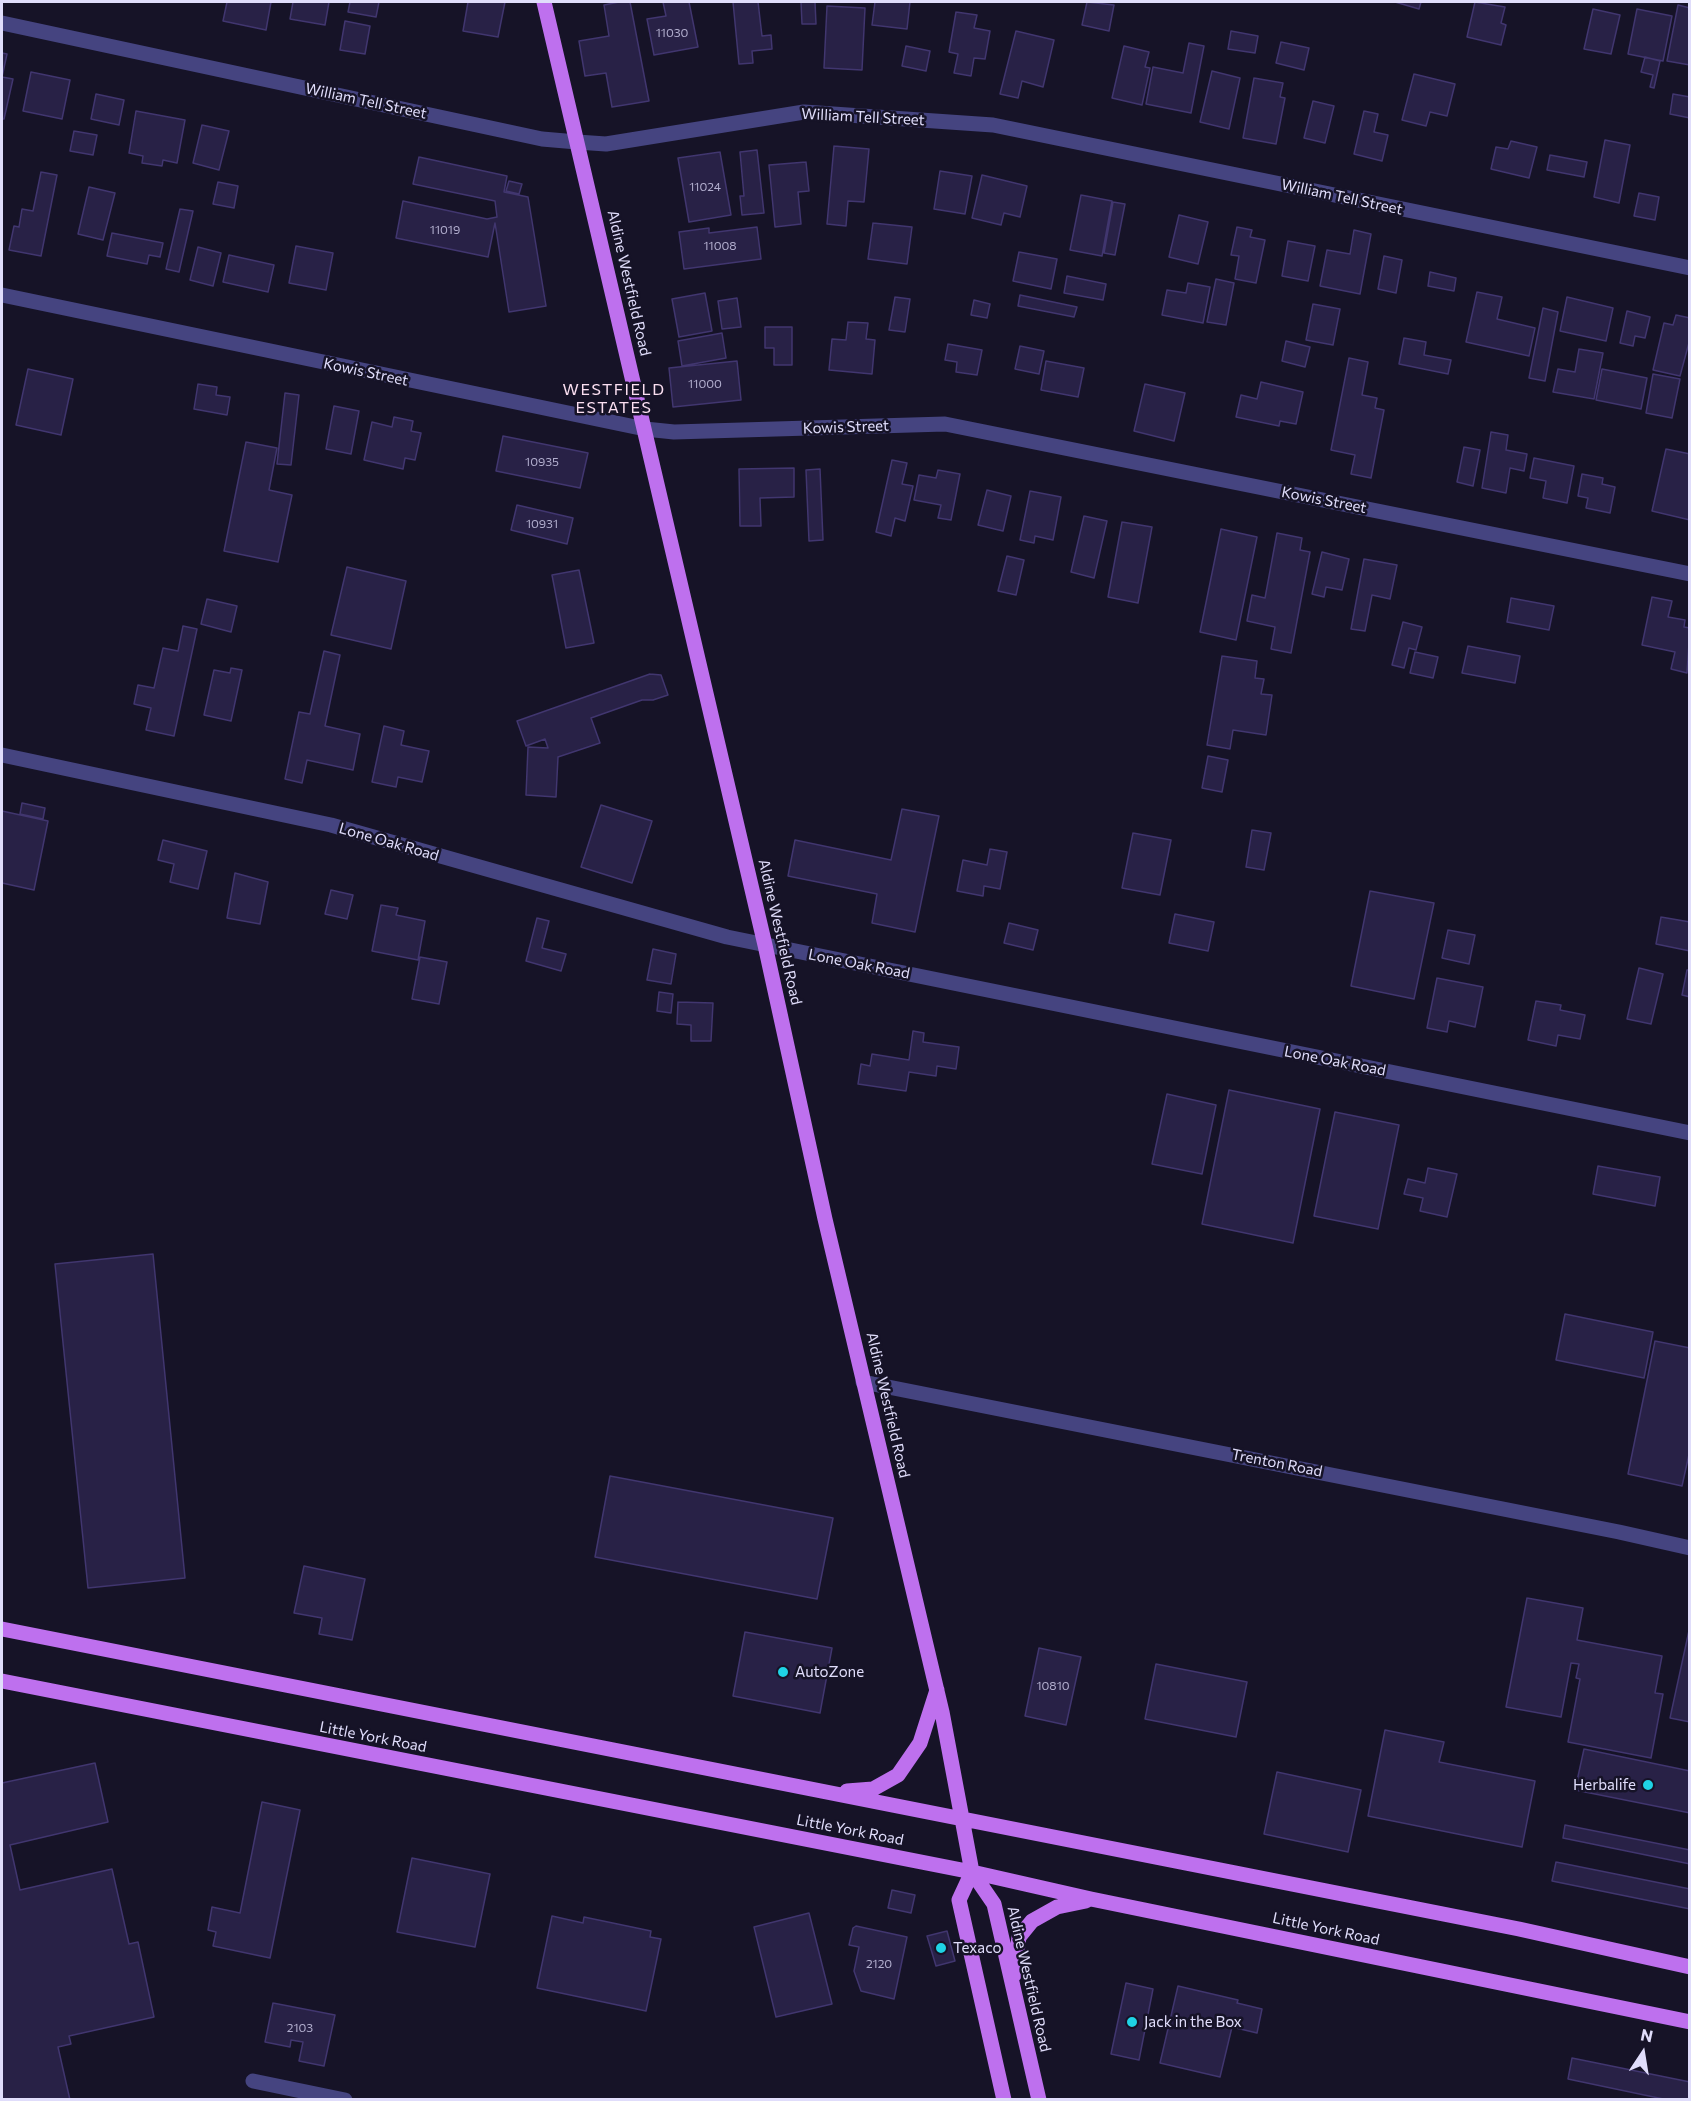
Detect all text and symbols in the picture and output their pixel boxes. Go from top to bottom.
house number: 11030 [656,26,688,40]
street label: William Tell Street [304,79,428,123]
street label: William Tell Street [801,105,925,129]
street label: William Tell Street [1280,175,1404,219]
house number: 11024 [689,180,721,194]
street label: Aldine Westfield Road [603,208,655,358]
house number: 11019 [430,223,460,237]
house number: 11008 [703,239,737,253]
street label: Kowis Street [322,354,410,390]
house number: 11000 [688,377,722,391]
district label: WESTFIELD ESTATES [563,380,665,418]
street label: Kowis Street [803,417,889,437]
house number: 10935 [525,455,559,469]
street label: Kowis Street [1280,483,1368,517]
house number: 10931 [526,517,558,531]
street label: Lone Oak Road [337,819,441,865]
street label: Aldine Westfield Road [754,857,806,1007]
street label: Lone Oak Road [807,945,911,983]
street label: Lone Oak Road [1283,1042,1387,1080]
street label: Aldine Westfield Road [862,1330,914,1480]
street label: Trenton Road [1230,1445,1324,1481]
place label: AutoZone [795,1663,864,1681]
marker: AutoZone [776,1665,790,1679]
house number: 10810 [1036,1679,1070,1693]
street label: Little York Road [318,1718,428,1756]
place label: Herbalife [1573,1776,1636,1794]
marker: Herbalife [1641,1778,1655,1792]
street label: Little York Road [795,1811,905,1849]
street label: Aldine Westfield Road [1003,1904,1055,2054]
street label: Little York Road [1271,1909,1381,1949]
place label: Texaco [953,1939,1002,1957]
marker: Texaco [934,1941,948,1955]
house number: 2120 [866,1957,892,1971]
place label: Jack in the Box [1144,2013,1242,2031]
marker: Jack in the Box [1125,2015,1139,2029]
house number: 2103 [287,2021,313,2035]
north arrow [1613,2023,1673,2083]
text: N [1639,2024,1655,2045]

